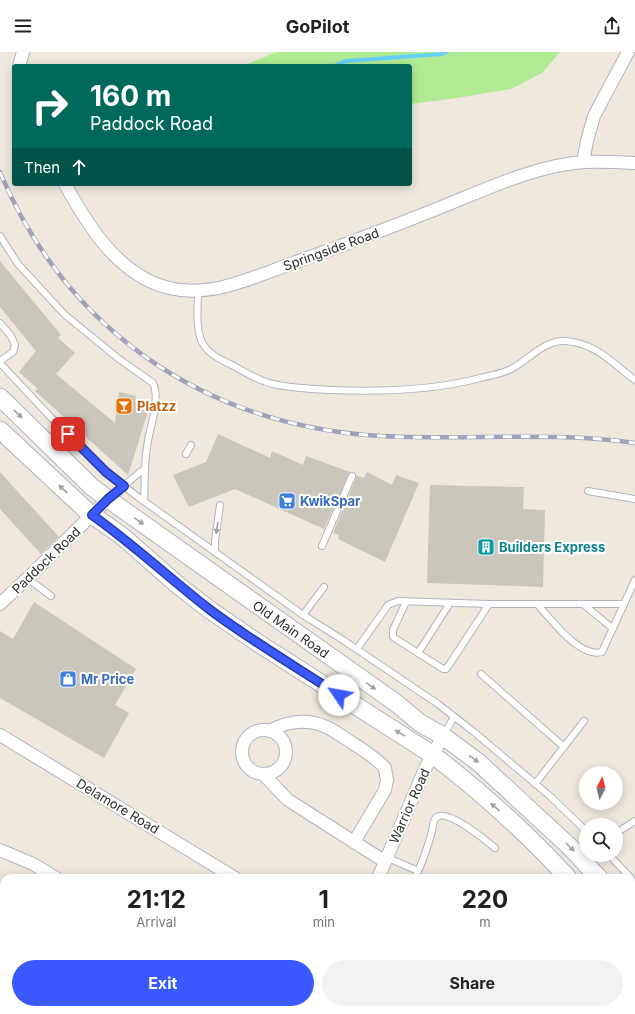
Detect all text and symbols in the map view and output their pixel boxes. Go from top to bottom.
icon: menu [12,15,34,37]
icon: share [601,15,623,37]
text: GoPilot [286,16,349,37]
text: 160 m [90,79,171,113]
icon: right [24,80,76,132]
text: Paddock Road [90,113,213,134]
icon: ahead [68,156,90,178]
text: Then [24,158,60,177]
street label: Springside Road [281,224,381,274]
bar icon: Platzz [114,396,134,416]
place label: Platzz [137,398,176,414]
one-way arrow [13,410,24,419]
pin [51,417,85,451]
icon: arrive [57,423,79,445]
one-way arrow [58,484,68,493]
supermarket icon: KwikSpar [277,491,297,511]
place label: KwikSpar [300,493,361,509]
one-way arrow [134,517,145,525]
one-way arrow [214,522,220,534]
street label: Paddock Road [8,523,84,597]
building icon: Builders Express [476,537,496,557]
place label: Builders Express [499,539,605,555]
street label: Old Main Road [250,597,332,661]
shop icon: Mr Price [58,669,78,689]
place label: Mr Price [81,671,134,687]
position arrow [318,674,360,716]
one-way arrow [366,682,376,690]
one-way arrow [394,730,406,737]
one-way arrow [469,755,480,763]
street label: Warrior Road [385,766,433,846]
north arrow [579,766,623,810]
map controls [579,766,623,862]
street label: Delamore Road [74,775,162,837]
one-way arrow [490,803,501,812]
button: search [579,818,623,862]
one-way arrow [565,842,575,852]
text: 21:12 [127,885,186,914]
text: 1 [319,885,329,914]
text: 220 [462,885,508,914]
text: Arrival [136,914,176,930]
text: min [313,914,335,930]
text: m [479,914,491,930]
button: Exit [12,960,314,1006]
button: Share [322,960,623,1006]

